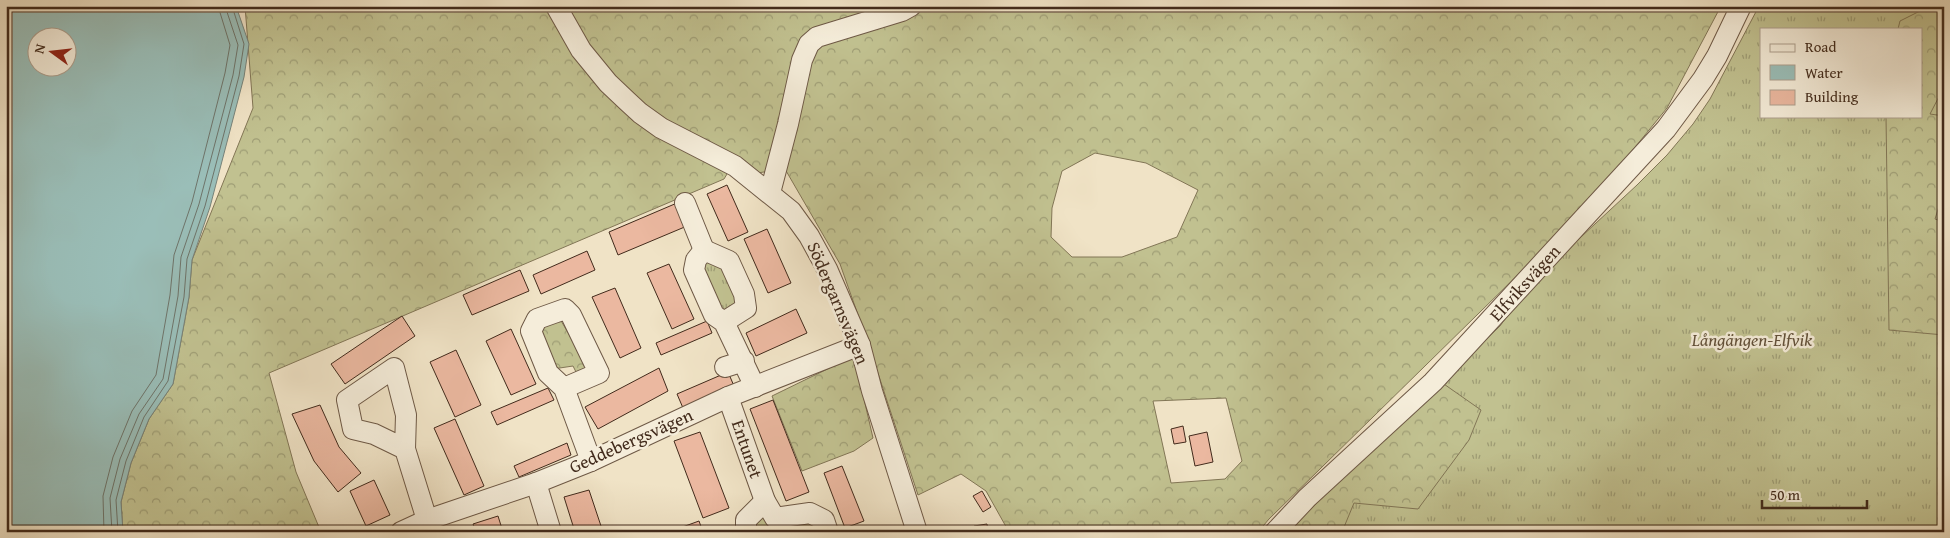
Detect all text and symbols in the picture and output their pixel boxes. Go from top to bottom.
north arrow [28,28,78,78]
legend [1760,28,1922,118]
text: Road [1805,36,1836,57]
text: N [29,41,50,56]
text: Water [1805,62,1843,83]
text: Building [1805,86,1859,107]
street label: Södergarnsvägen [801,237,876,368]
street label: Elfviksvägen [1483,238,1567,327]
park label: Långängen-Elfvik [1691,326,1813,353]
street label: Geddebergsvägen [565,401,697,480]
street label: Entunet [725,416,770,482]
scale bar [1762,478,1868,510]
text: 50 m [1770,484,1801,505]

